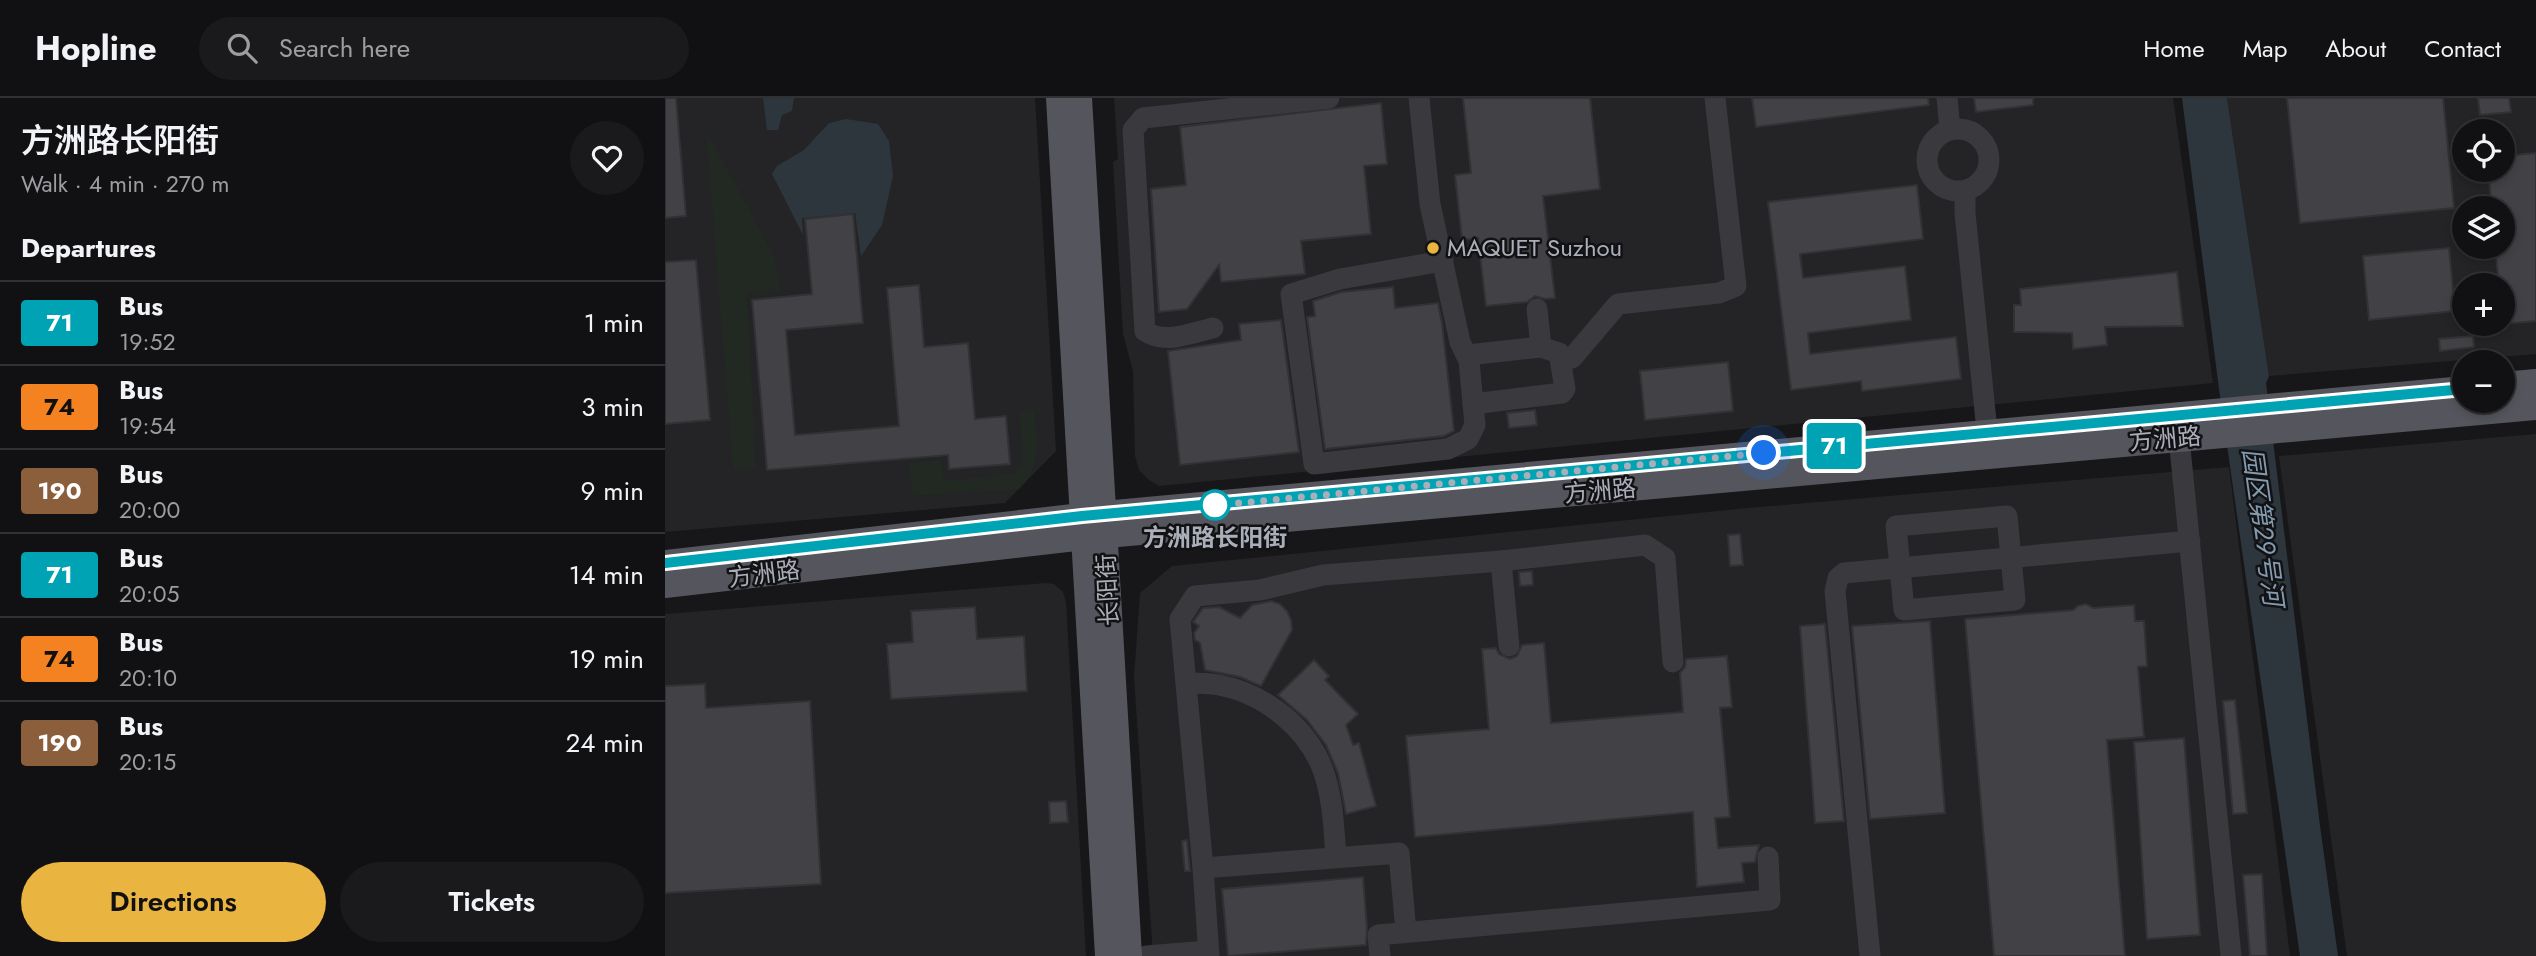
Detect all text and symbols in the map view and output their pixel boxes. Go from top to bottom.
search box [199,17,689,80]
text: Hopline [35,25,157,72]
icon: search [223,29,261,67]
text: Search here [279,29,410,67]
text: Home [2143,31,2205,66]
text: Map [2243,31,2287,66]
text: About [2325,31,2386,66]
text: Contact [2424,31,2501,66]
text: 方洲路长阳街 [21,117,219,164]
map controls [2452,119,2515,413]
button: locate [2452,119,2515,182]
button: heart [570,121,644,195]
text: Walk · 4 min · 270 m [21,167,229,201]
button: layers [2452,196,2515,259]
text: Departures [21,229,156,267]
place label: MAQUET Suzhou [1447,230,1622,265]
marker: MAQUET Suzhou [1425,240,1441,256]
button: + [2452,273,2515,336]
text: Bus [119,287,163,325]
text: 1 min [584,304,644,342]
text: 71 [46,305,73,340]
text: 19:52 [119,325,176,359]
button: − [2452,350,2515,413]
text: Bus [119,371,163,409]
text: 3 min [581,388,644,426]
text: 74 [44,389,75,424]
text: 19:54 [119,409,176,443]
street label: 方洲路 [2128,418,2202,459]
line badge: 71 [1803,423,1865,469]
text: 71 [1821,428,1847,463]
your location [1746,435,1781,470]
water label: 园区第29号河 [2233,446,2294,613]
text: Bus [119,455,163,493]
street label: 方洲路 [1563,470,1637,511]
text: 9 min [581,472,644,510]
text: 190 [37,473,82,508]
marker: 方洲路长阳街 [1200,490,1230,520]
text: 20:00 [119,493,180,527]
place label: 方洲路长阳街 [1143,520,1287,555]
text: Bus [119,539,163,577]
street label: 方洲路 [726,552,802,595]
street label: 长阳街 [1088,553,1127,627]
text: 14 min [569,556,644,594]
text: 71 [46,557,73,592]
text: 20:05 [119,577,180,611]
text: Bus [119,623,163,661]
text: 19 min [569,640,644,678]
text: 74 [44,641,75,676]
text: 20:10 [119,661,177,695]
text: Bus [119,707,163,745]
text: 24 min [566,724,644,762]
text: 190 [37,725,82,760]
text: 20:15 [119,745,176,779]
button: Directions [21,862,326,942]
button: Tickets [340,862,644,942]

